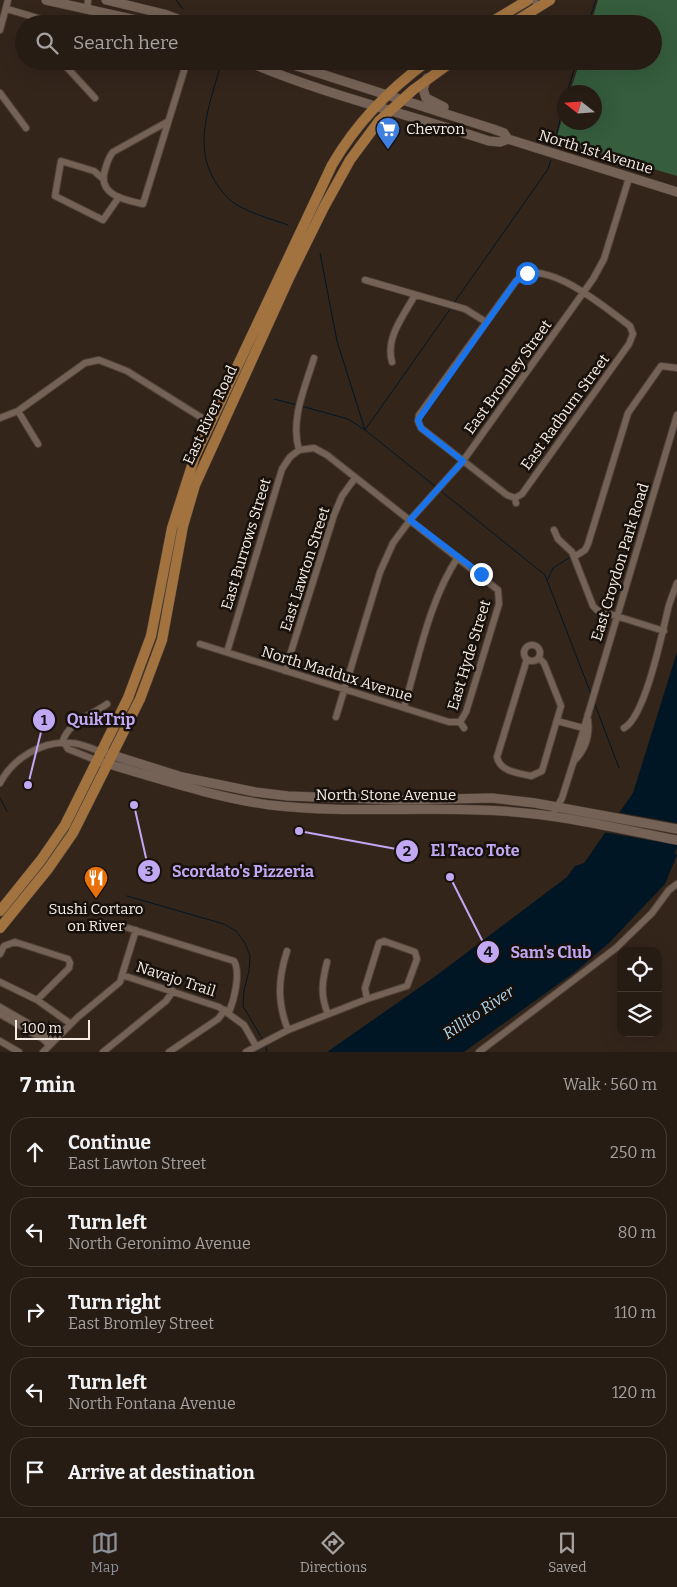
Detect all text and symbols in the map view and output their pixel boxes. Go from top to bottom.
search box [15,15,662,70]
icon: search [33,29,61,57]
text: Search here [73,31,178,54]
north arrow [557,85,602,130]
supermarket icon: Chevron [375,116,401,150]
place label: Chevron [406,120,465,138]
street label: North 1st Avenue [537,126,655,178]
route start [516,262,539,285]
street label: East Bromley Street [460,316,556,438]
street label: East Radburn Street [517,350,613,473]
street label: East River Road [179,362,241,467]
street label: East Burrows Street [217,475,275,612]
street label: East Croydon Park Road [587,481,653,643]
street label: East Lawton Street [276,504,334,633]
route end [470,563,493,586]
street label: East Hyde Street [444,597,494,712]
street label: North Maddux Avenue [259,642,415,706]
callout: QuikTrip [32,704,145,735]
text: QuikTrip [67,710,135,729]
text: 1 [41,711,48,729]
street label: North Stone Avenue [316,786,456,804]
callout: El Taco Tote [395,835,529,866]
text: El Taco Tote [430,841,520,860]
text: 2 [403,842,411,860]
callout: Scordato's Pizzeria [137,855,324,886]
text: 3 [145,862,153,880]
text: Scordato's Pizzeria [172,862,314,881]
restaurant icon: Sushi Cortaro on River [83,865,109,899]
place label: Sushi Cortaro on River [49,900,143,935]
callout: Sam's Club [475,937,601,968]
text: 4 [483,943,493,961]
text: Sam's Club [511,943,591,962]
map controls [617,947,662,1037]
button: locate [617,947,662,992]
street label: Navajo Trail [134,958,218,1000]
water label: Rillito River [439,981,519,1043]
button: layers [617,992,662,1037]
scale bar [15,1017,90,1040]
text: 100 m [22,1020,62,1037]
text: 7 min [20,1072,75,1098]
text: Walk · 560 m [563,1075,657,1094]
text: Continue [68,1131,151,1154]
icon: ahead [21,1138,49,1166]
text: 250 m [610,1143,656,1162]
text: East Lawton Street [68,1154,206,1173]
text: Turn left [68,1211,147,1234]
icon: left [21,1218,49,1246]
text: 80 m [618,1223,656,1242]
text: North Geronimo Avenue [68,1234,251,1253]
text: Turn right [68,1291,161,1314]
icon: right [21,1298,49,1326]
text: 110 m [614,1303,656,1322]
text: East Bromley Street [68,1314,214,1333]
text: Turn left [68,1371,147,1394]
icon: left [21,1378,49,1406]
text: 120 m [612,1383,656,1402]
text: North Fontana Avenue [68,1394,236,1413]
icon: arrive [21,1458,49,1486]
text: Arrive at destination [68,1461,255,1484]
tab: Map [90,1529,119,1576]
tab: Directions [300,1529,367,1576]
tab: Saved [548,1529,587,1576]

